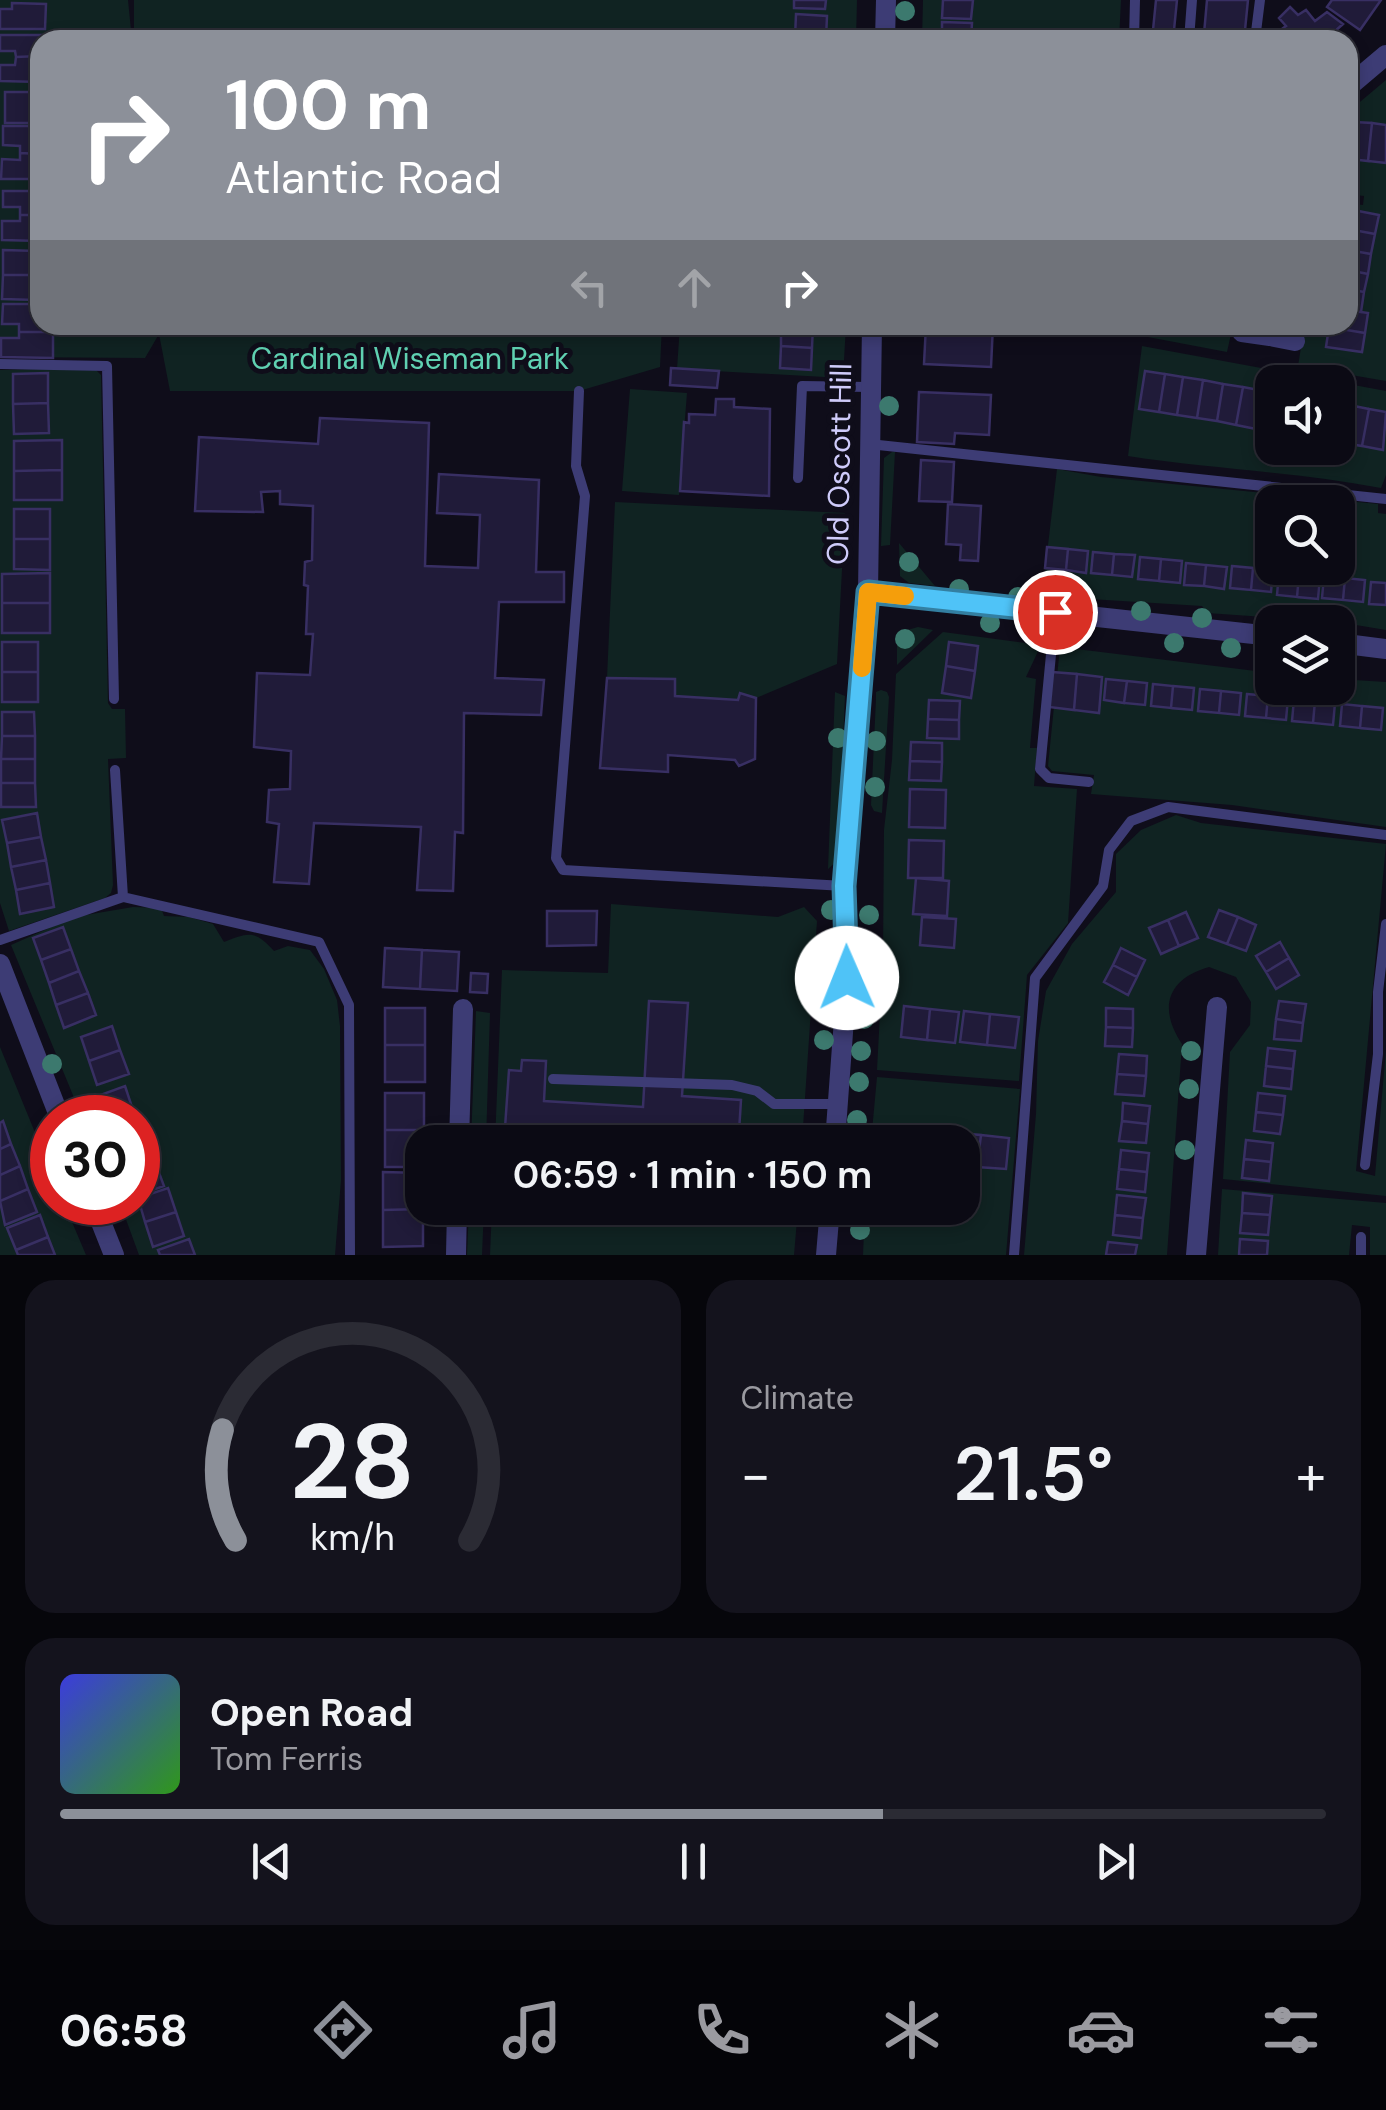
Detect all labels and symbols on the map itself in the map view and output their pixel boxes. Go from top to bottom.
park label: Cardinal Wiseman Park [251,339,569,378]
street label: Old Oscott Hill [818,363,860,565]
pin [1013,570,1098,655]
position arrow [795,926,899,1030]
speed limit sign: 30 [30,1095,160,1225]

